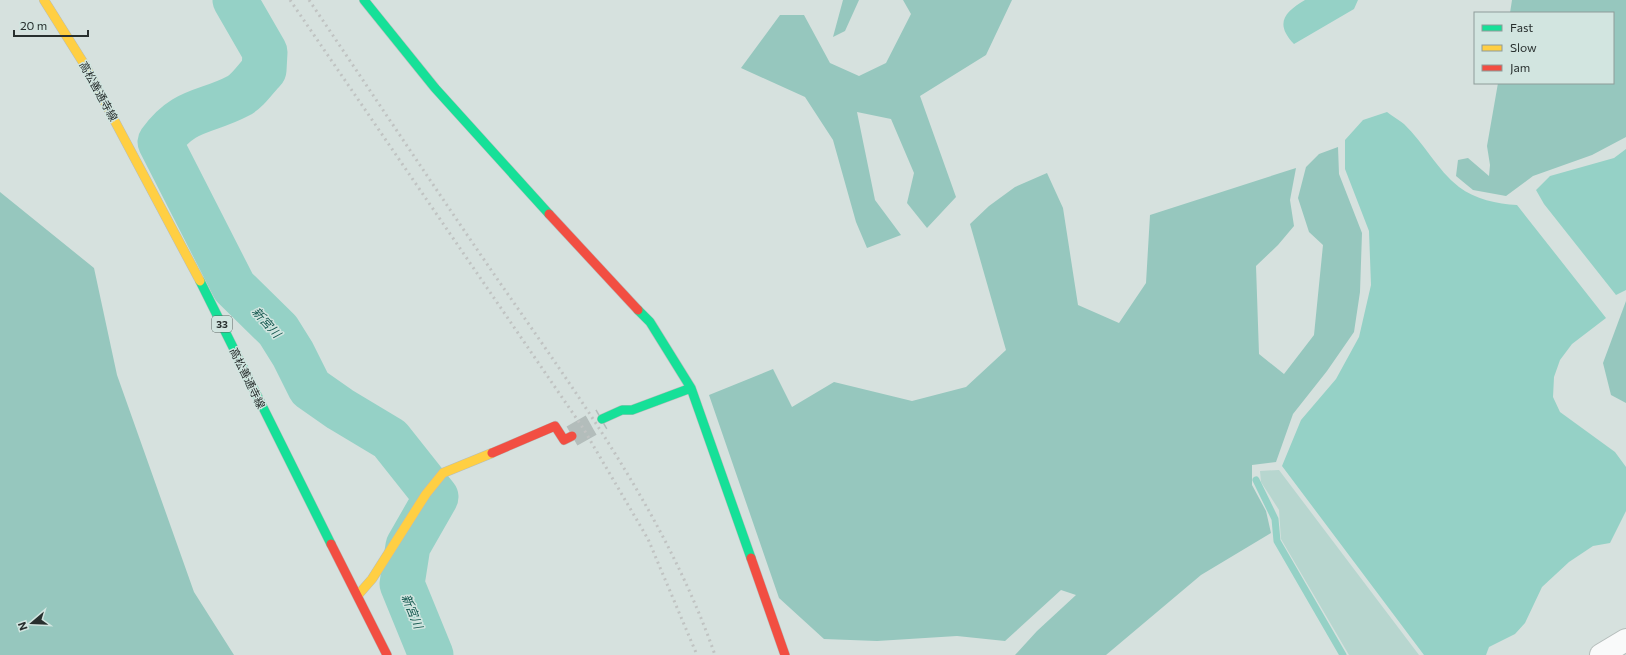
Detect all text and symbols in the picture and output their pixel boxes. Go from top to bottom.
scale bar [14,12,88,38]
legend [1474,12,1614,84]
text: 20 m [20,18,47,32]
text: Fast [1510,20,1533,34]
text: Slow [1510,40,1537,54]
street label: 高松善通寺線 [77,59,121,123]
text: Jam [1510,60,1530,75]
water label: 新宮川 [250,304,286,342]
road number: 33 [212,316,232,332]
street label: 高松善通寺線 [228,345,268,411]
water label: 新宮川 [400,592,427,632]
north arrow [12,603,52,643]
text: N [15,620,30,632]

